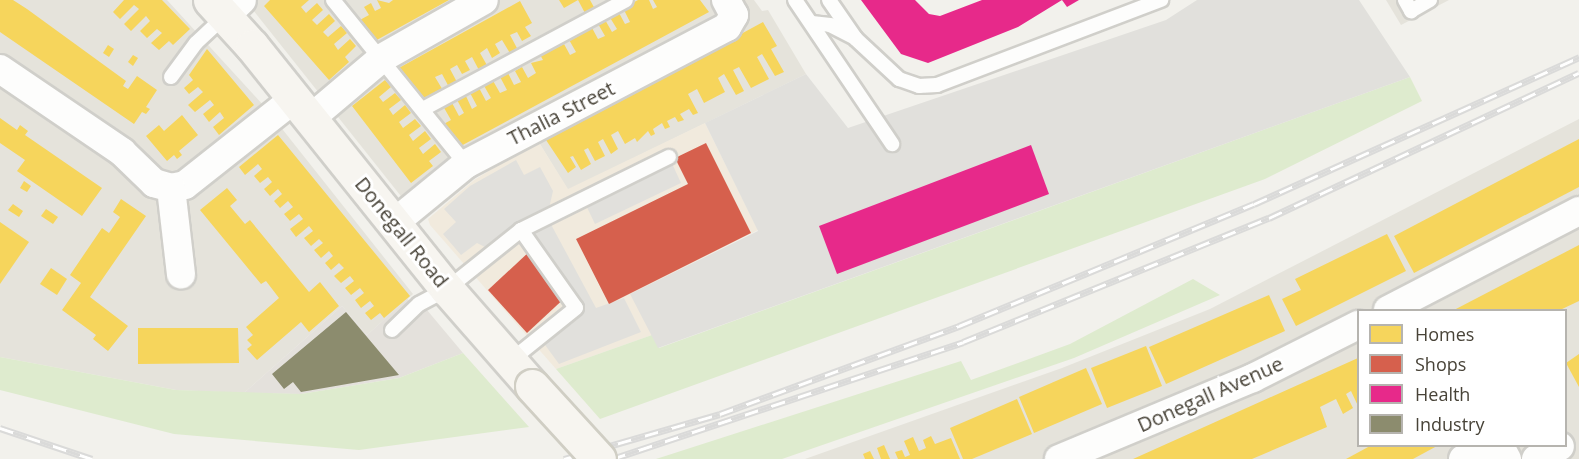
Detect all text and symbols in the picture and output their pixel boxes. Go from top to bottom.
street label: Thalia Street [504,76,618,150]
street label: Donegall Road [350,172,454,292]
legend [1357,309,1567,447]
text: Homes [1415,322,1474,346]
street label: Donegall Avenue [1133,351,1287,437]
text: Shops [1415,352,1466,376]
text: Health [1415,382,1470,406]
text: Industry [1415,412,1485,436]

